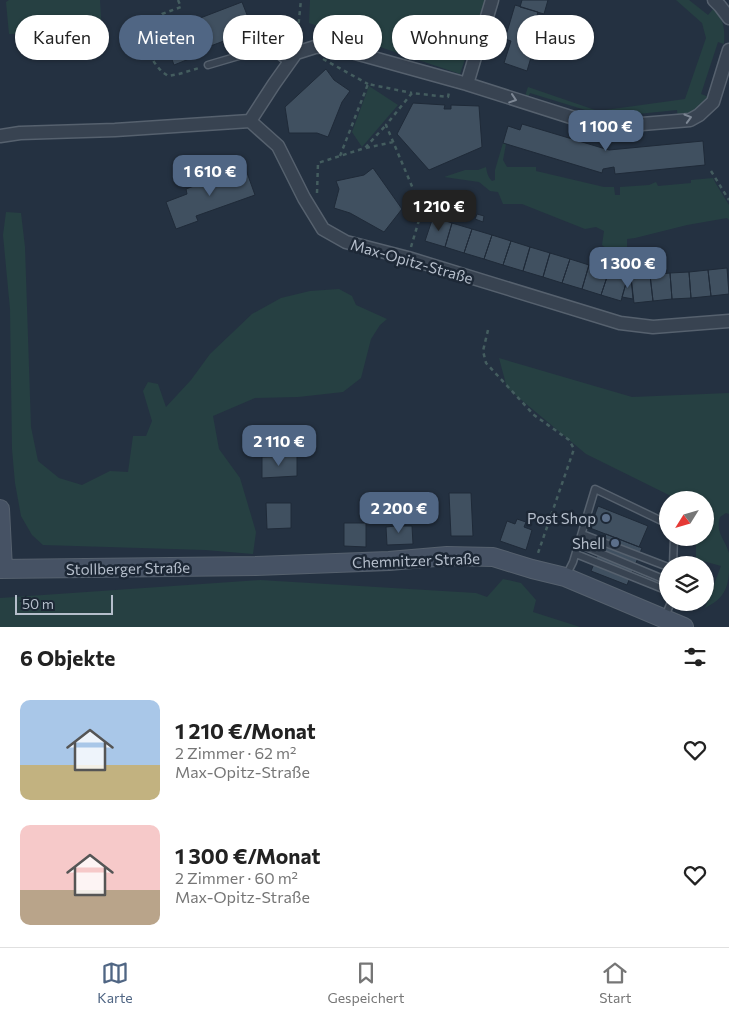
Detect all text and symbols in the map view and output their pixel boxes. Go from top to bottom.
chip: Kaufen [15,15,109,60]
chip: Mieten [119,15,213,60]
chip: Filter [223,15,303,60]
chip: Neu [313,15,382,60]
chip: Wohnung [392,15,507,60]
chip: Haus [517,15,594,60]
one-way arrow [509,93,517,103]
pin: 1 100 € [560,110,652,152]
one-way arrow [683,114,692,124]
text: 1 100 € [579,116,633,135]
pin: 1 610 € [164,154,256,197]
text: 1 610 € [184,161,236,180]
pin: 1 210 € [393,190,485,232]
text: 1 210 € [413,196,465,215]
street label: Max-Opitz-Straße [349,235,475,287]
pin: 1 300 € [582,246,674,289]
text: 1 300 € [600,253,656,272]
pin: 2 110 € [233,424,325,467]
text: 2 110 € [253,431,305,450]
north arrow [659,491,714,546]
map controls [659,491,714,611]
pin: 2 200 € [353,492,445,534]
text: 2 200 € [371,498,427,517]
place label: Post Shop [527,509,596,527]
marker: Post Shop [600,512,612,524]
place label: Shell [572,534,605,552]
marker: Shell [609,537,621,549]
street label: Chemnitzer Straße [352,549,480,571]
button: layers [659,556,714,611]
street label: Stollberger Straße [66,558,190,578]
scale bar [15,592,112,615]
text: 50 m [22,595,54,612]
icon: filters [681,643,709,671]
text: 6 Objekte [20,645,115,670]
text: 1 210 €/Monat [175,718,316,743]
icon: home [60,720,120,780]
icon: heart [681,736,709,764]
text: 2 Zimmer · 62 m² [175,743,296,762]
text: Max-Opitz-Straße [175,762,310,781]
text: 1 300 €/Monat [175,843,320,868]
icon: home [60,845,120,905]
icon: heart [681,861,709,889]
text: 2 Zimmer · 60 m² [175,868,298,887]
text: Max-Opitz-Straße [175,887,310,906]
tab: Karte [97,959,133,1006]
tab: Gespeichert [327,959,404,1006]
tab: Start [599,959,632,1006]

